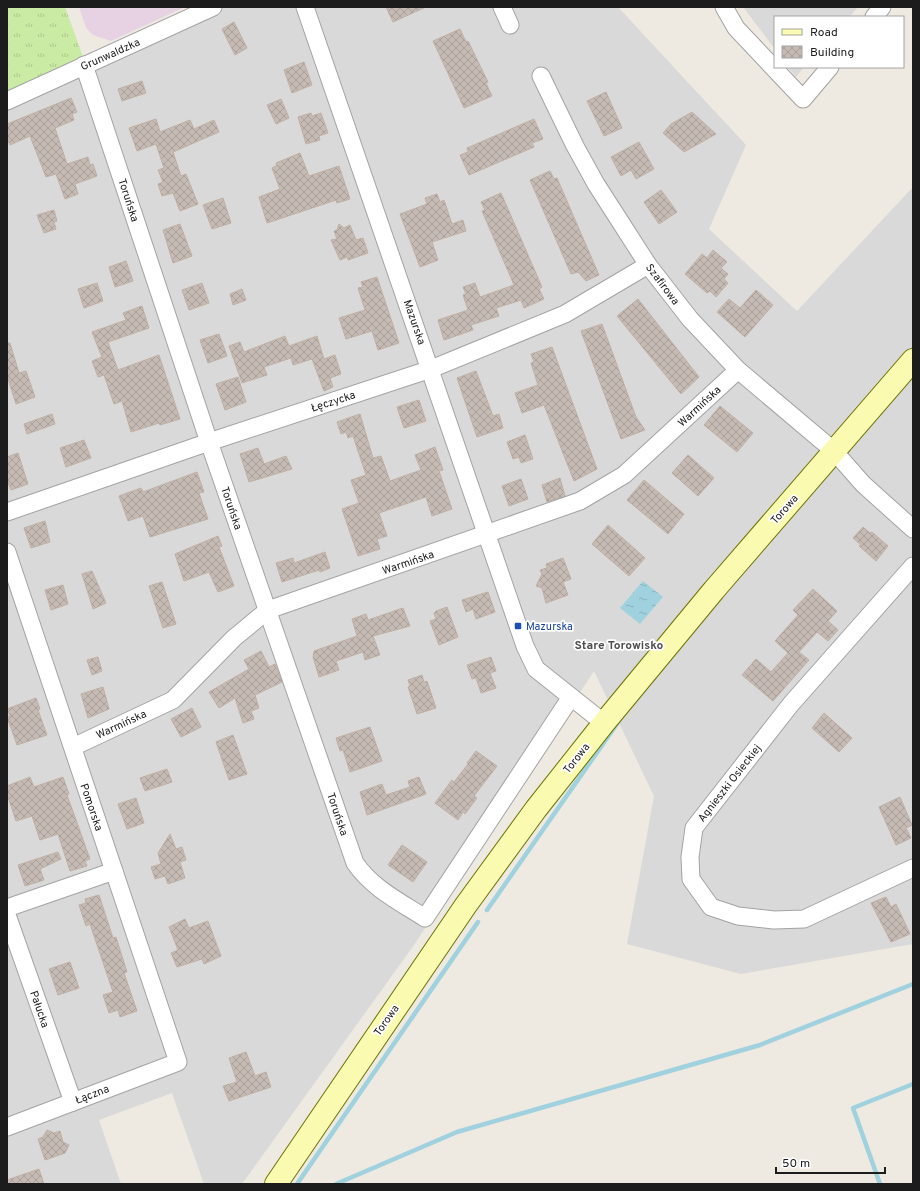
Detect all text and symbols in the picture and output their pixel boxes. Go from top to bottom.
legend [774,16,904,68]
text: Road [810,25,838,41]
street label: Grunwaldzka [79,35,142,74]
text: Building [810,45,854,61]
street label: Toruńska [114,177,142,224]
street label: Szafirowa [642,261,682,308]
street label: Mazurska [400,298,428,347]
street label: Warmińska [675,383,724,430]
street label: Łęczycka [309,388,357,416]
street label: Toruńska [217,485,245,532]
street label: Torowa [768,492,802,527]
street label: Warmińska [381,547,436,578]
place label: Mazurska [526,620,573,634]
marker: Mazurska [513,621,523,631]
district label: Stare Torowisko [575,638,664,654]
street label: Warmińska [94,707,149,743]
street label: Torowa [560,740,593,777]
street label: Agnieszki Osieckiej [695,742,765,825]
street label: Pomorska [76,782,106,833]
street label: Toruńska [323,791,351,838]
street label: Pałucka [26,989,52,1030]
street label: Torowa [371,1002,403,1039]
street label: Łączna [73,1082,111,1108]
scale bar [776,1149,885,1175]
text: 50 m [782,1156,810,1172]

